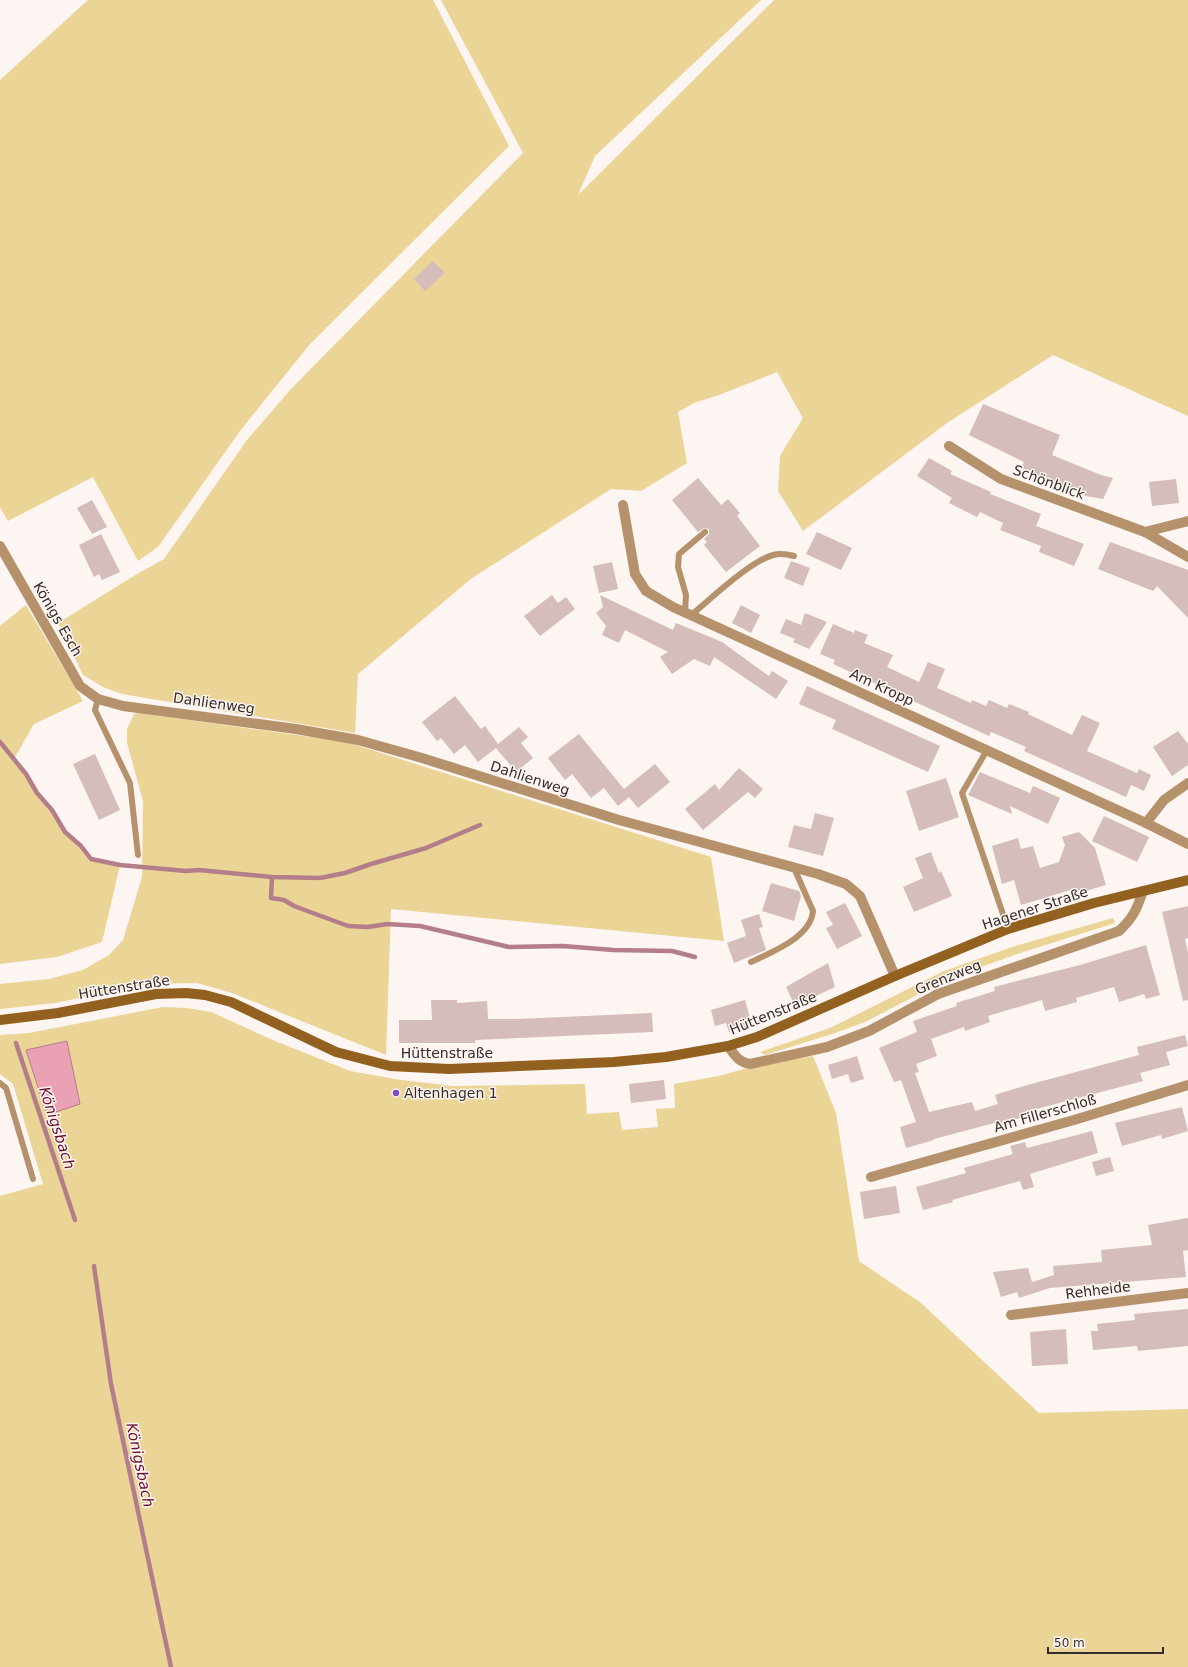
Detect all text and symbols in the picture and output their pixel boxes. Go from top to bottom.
street label: Schönblick [1011,462,1088,503]
street label: Königs Esch [30,579,86,659]
street label: Am Kropp [848,665,917,709]
street label: Dahlienweg [172,689,256,717]
street label: Dahlienweg [488,758,572,798]
street label: Hagener Straße [980,883,1090,933]
street label: Grenzweg [913,956,983,998]
street label: Hüttenstraße [77,972,171,1002]
street label: Hüttenstraße [727,988,819,1038]
street label: Hüttenstraße [401,1045,493,1061]
water label: Königsbach [35,1084,79,1172]
place label: Altenhagen 1 [404,1085,498,1101]
marker: Altenhagen 1 [391,1088,401,1098]
street label: Am Fillerschloß [992,1091,1098,1135]
street label: Rehheide [1065,1278,1131,1302]
water label: Königsbach [122,1421,158,1509]
scale bar [1048,1629,1163,1655]
text: 50 m [1054,1636,1085,1650]

